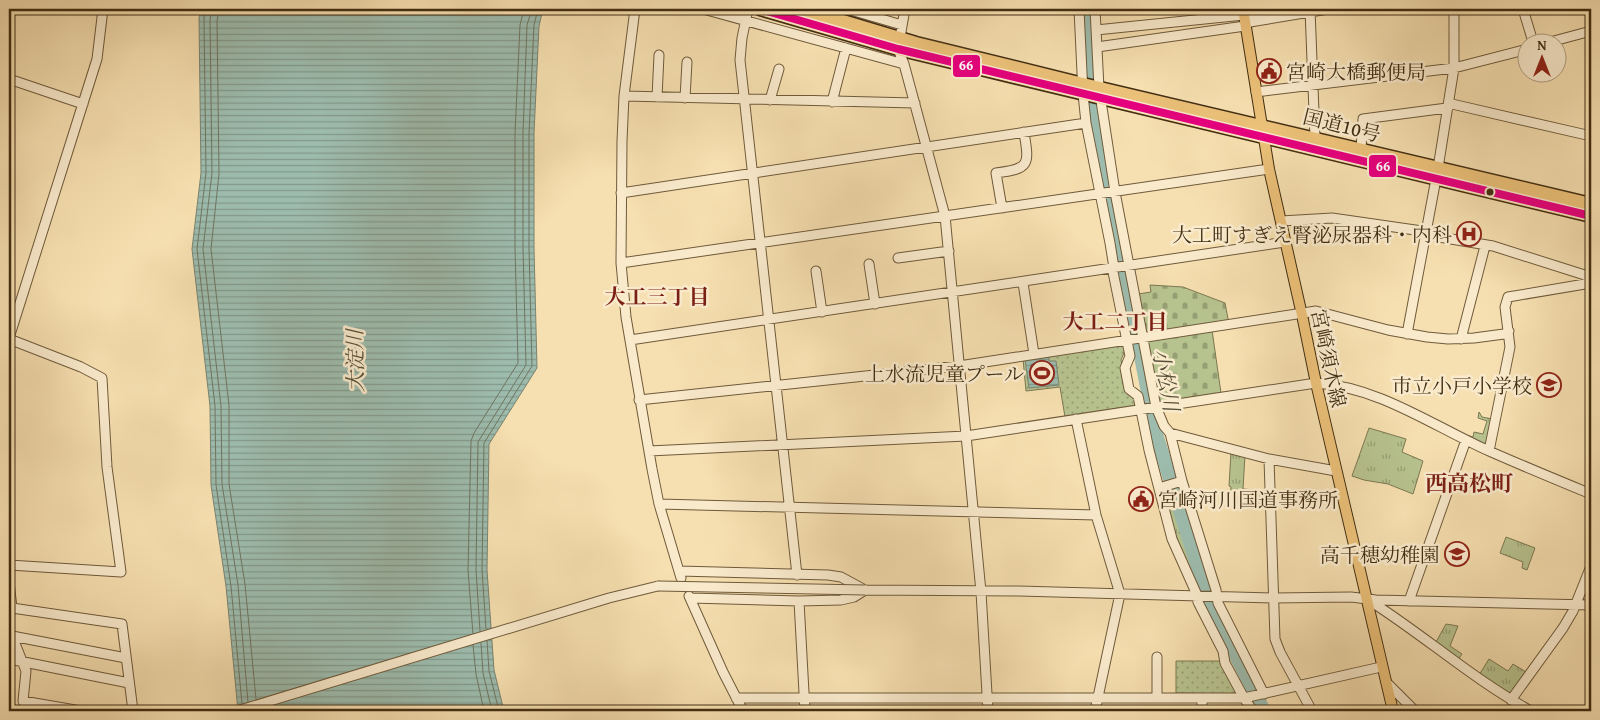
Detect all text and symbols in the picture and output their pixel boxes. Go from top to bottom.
north arrow [1518,32,1568,82]
text: N [1537,35,1547,55]
line badge: 66 [952,54,981,78]
text: 66 [959,55,973,75]
place label: 宮崎大橋郵便局 [1286,57,1426,86]
public building icon: 宮崎大橋郵便局 [1256,58,1282,84]
street label: 国道10号 [1300,101,1384,149]
line badge: 66 [1368,154,1397,178]
text: 66 [1376,156,1390,176]
unlabelled marker [1485,187,1495,197]
place label: 大工町すぎえ腎泌尿器科・内科 [1172,220,1452,249]
hospital icon: 大工町すぎえ腎泌尿器科・内科 [1456,221,1482,247]
district label: 大工三丁目 [605,281,710,312]
district label: 大工二丁目 [1063,306,1168,337]
street label: 宮崎須木線 [1304,306,1354,410]
water label: 大淀川 [339,327,371,393]
water label: 小松川 [1145,346,1188,416]
place label: 上水流児童プール [865,359,1024,388]
sports icon: 上水流児童プール [1029,360,1055,386]
place label: 市立小戸小学校 [1392,371,1532,400]
school or university icon: 市立小戸小学校 [1536,372,1562,398]
district label: 西高松町 [1425,467,1513,499]
place label: 宮崎河川国道事務所 [1158,485,1338,514]
public building icon: 宮崎河川国道事務所 [1128,486,1154,512]
place label: 高千穂幼稚園 [1320,540,1440,569]
school or university icon: 高千穂幼稚園 [1444,541,1470,567]

